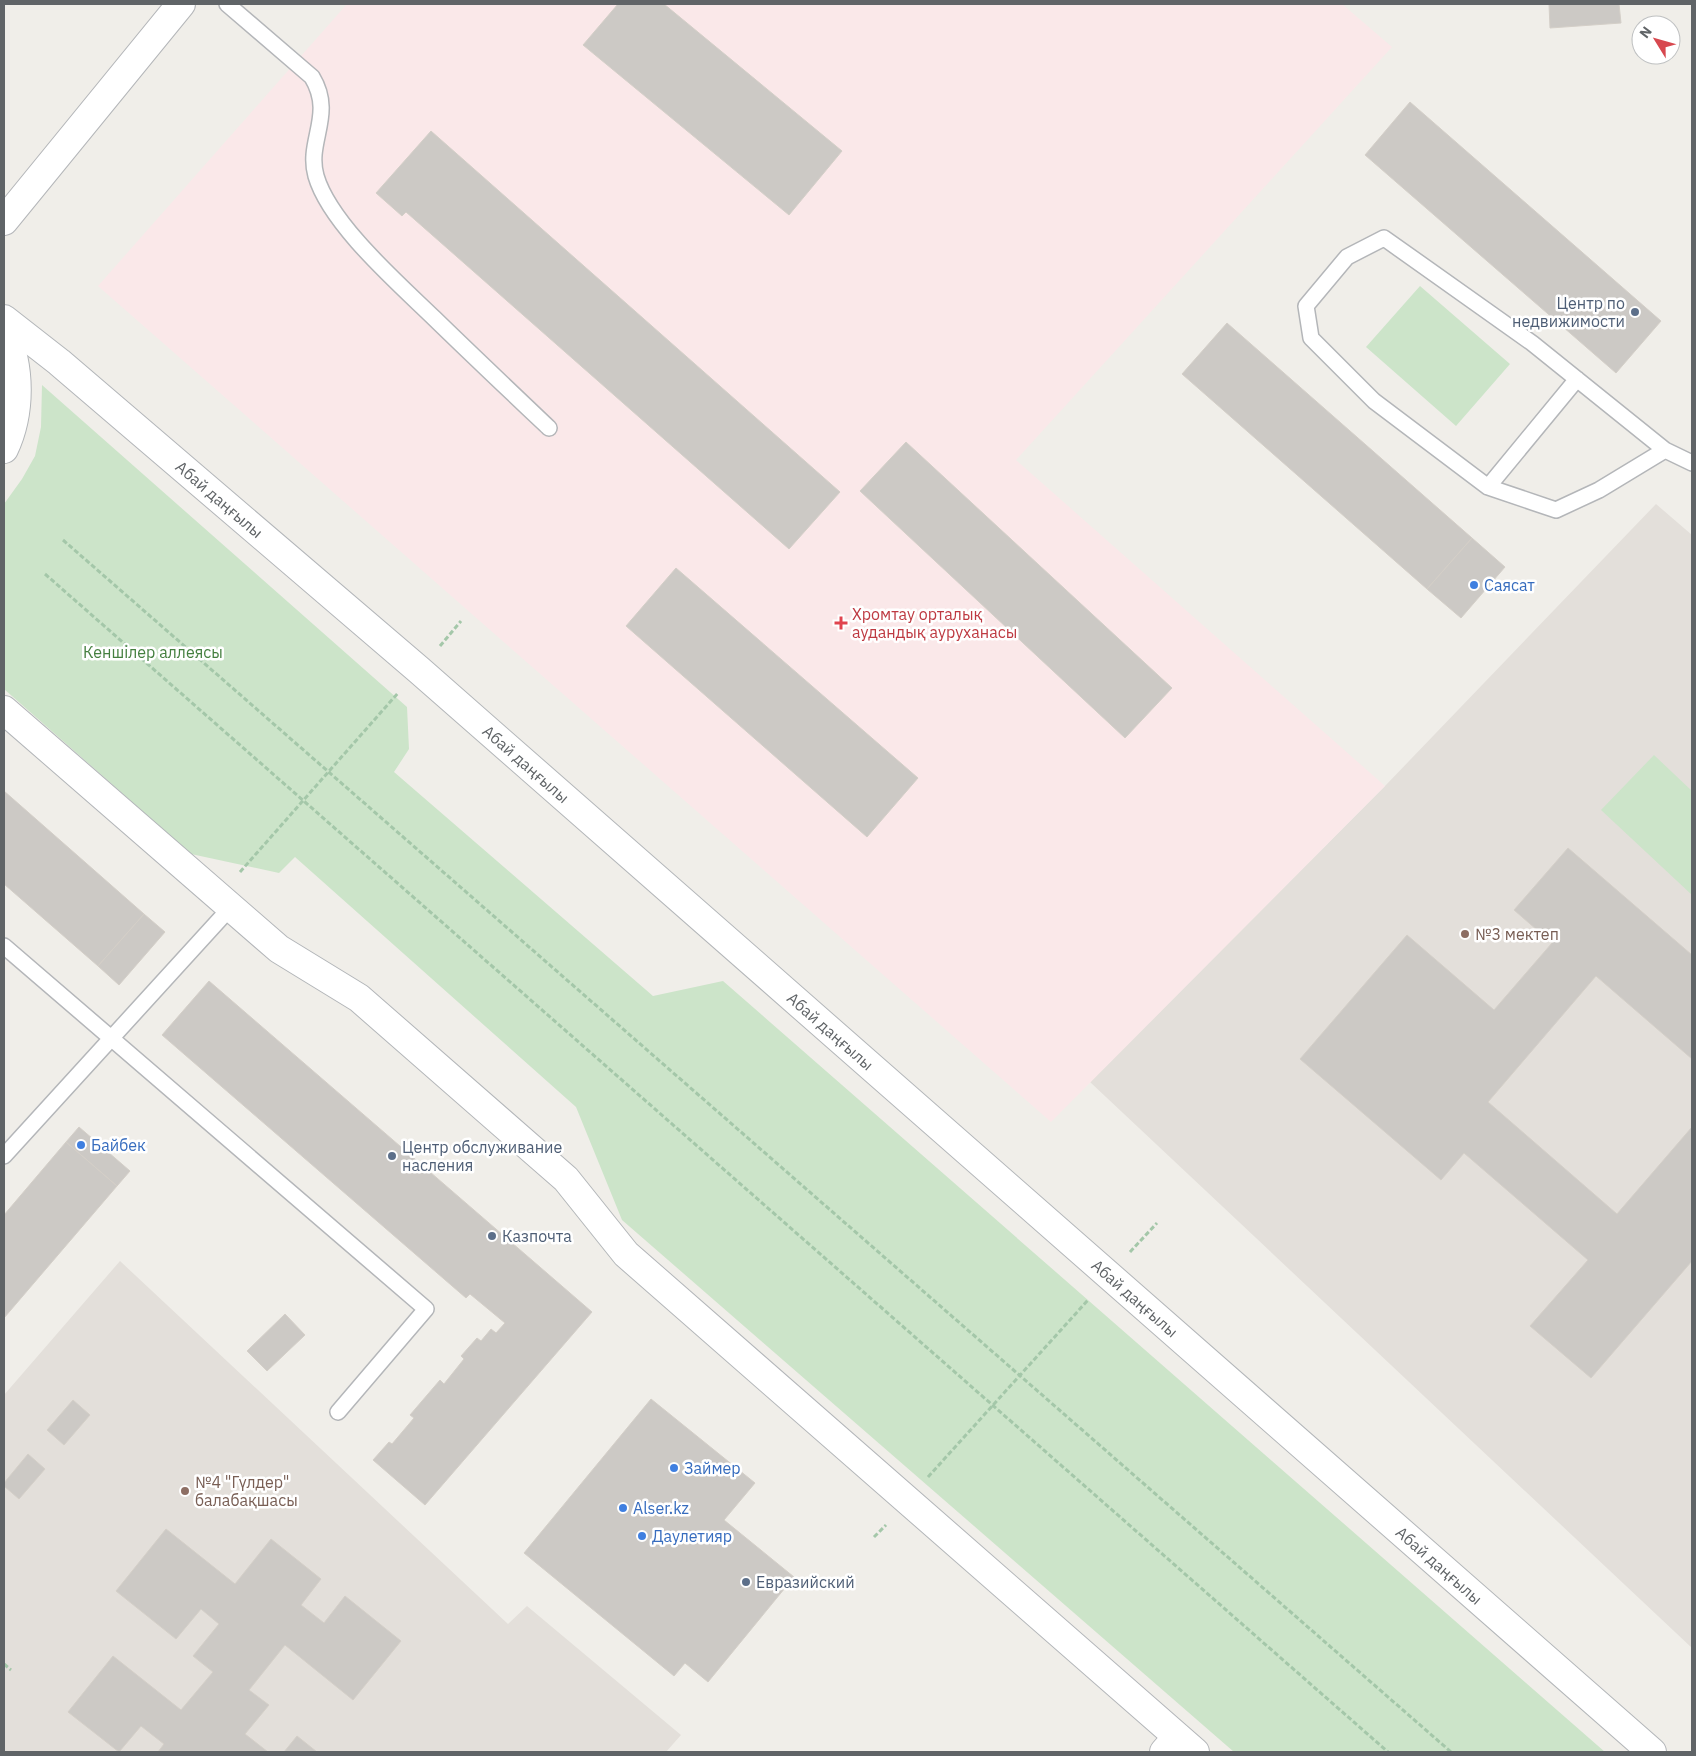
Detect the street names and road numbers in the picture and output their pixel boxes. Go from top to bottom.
street label: Абай даңғылы [172,456,267,542]
street label: Абай даңғылы [479,721,573,807]
street label: Абай даңғылы [783,988,878,1074]
street label: Абай даңғылы [1088,1255,1182,1341]
street label: Абай даңғылы [1392,1522,1487,1609]

